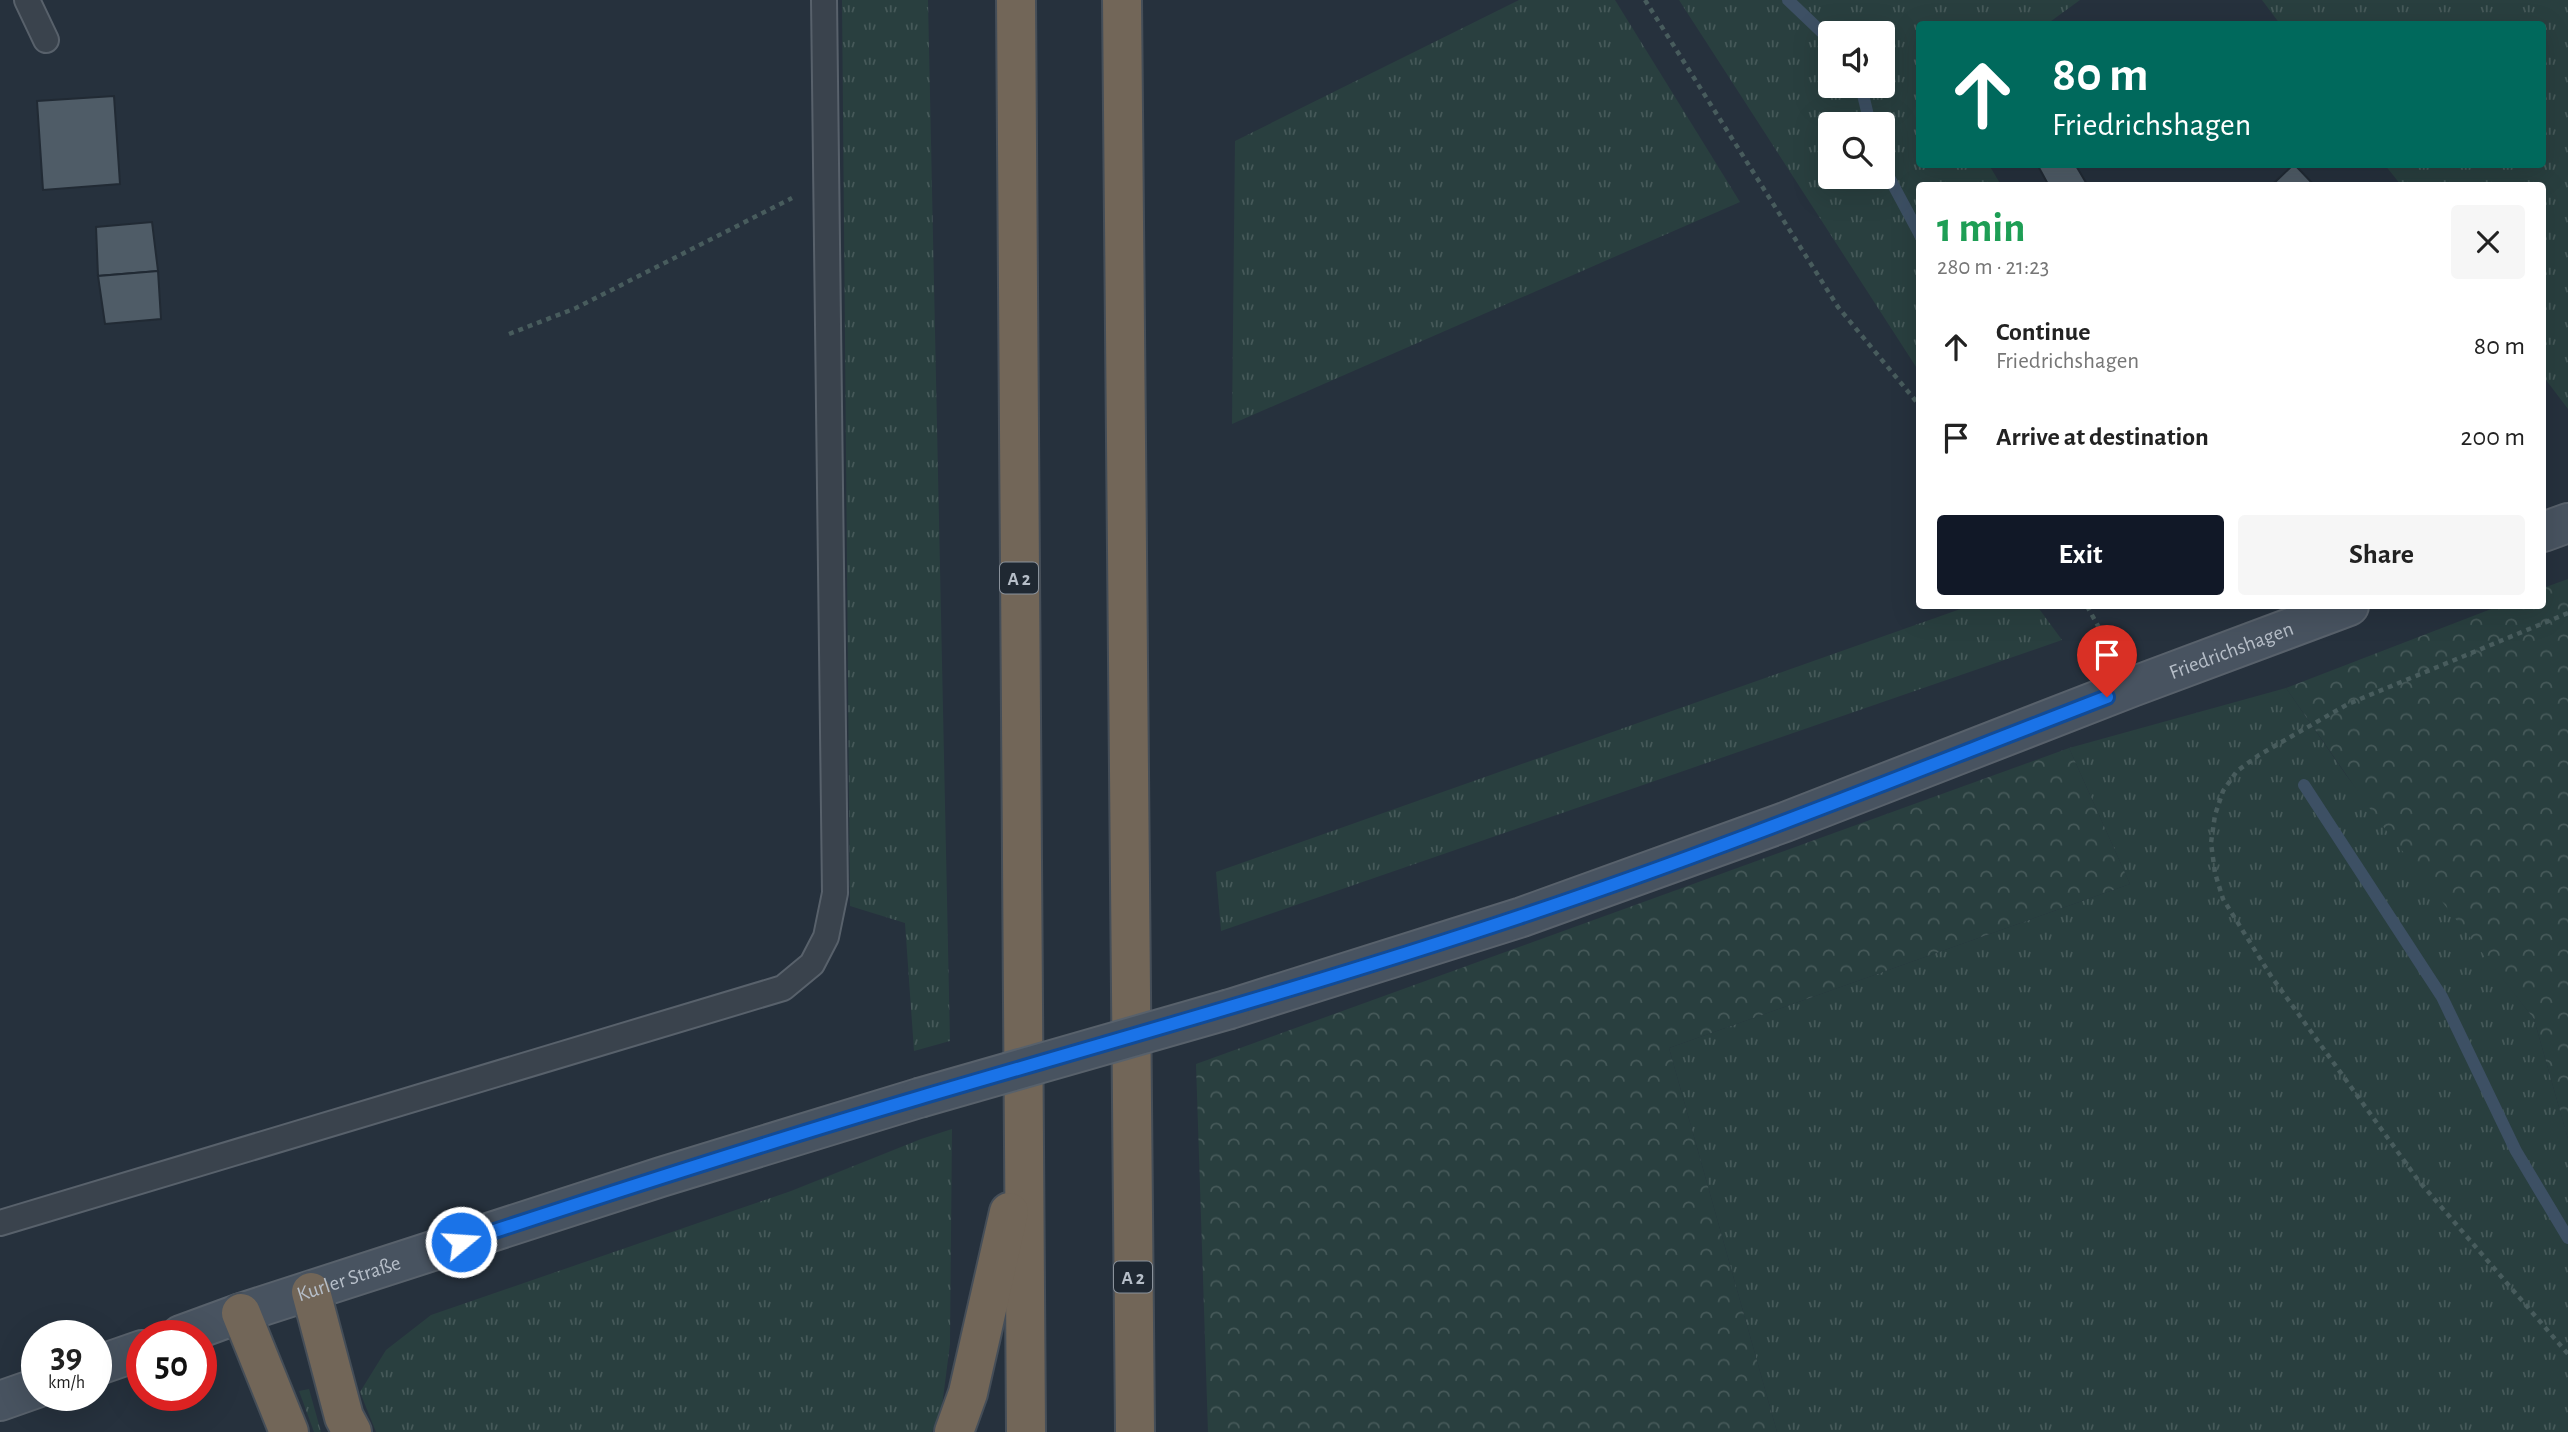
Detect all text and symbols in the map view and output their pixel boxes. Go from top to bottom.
map controls [1818,21,1895,189]
button: sound [1818,21,1895,98]
icon: ahead [1937,49,2028,140]
text: 80 m [2052,51,2149,100]
text: Friedrichshagen [2052,109,2251,141]
button: search [1818,112,1895,189]
button: close [2451,205,2525,279]
text: 1 min [1937,207,2026,249]
text: 280 m · 21:23 [1937,256,2049,279]
text: Continue [1996,319,2091,345]
icon: ahead [1937,328,1975,366]
text: 80 m [2474,333,2525,359]
text: Friedrichshagen [1996,350,2139,373]
icon: arrive [1937,419,1975,457]
text: Arrive at destination [1996,424,2209,450]
text: 200 m [2461,424,2525,450]
button: Exit [1937,515,2224,595]
button: Share [2238,515,2525,595]
road number: A 2 [1000,562,1038,594]
street label: Friedrichshagen [2166,618,2296,683]
pin [2077,625,2137,697]
icon: arrive [2088,636,2126,674]
position arrow [424,1205,498,1279]
street label: Kurler Straße [294,1252,403,1305]
road number: A 2 [1114,1261,1152,1292]
speed limit sign: 50 [126,1320,217,1411]
text: 39 [50,1339,82,1374]
text: km/h [48,1374,85,1392]

